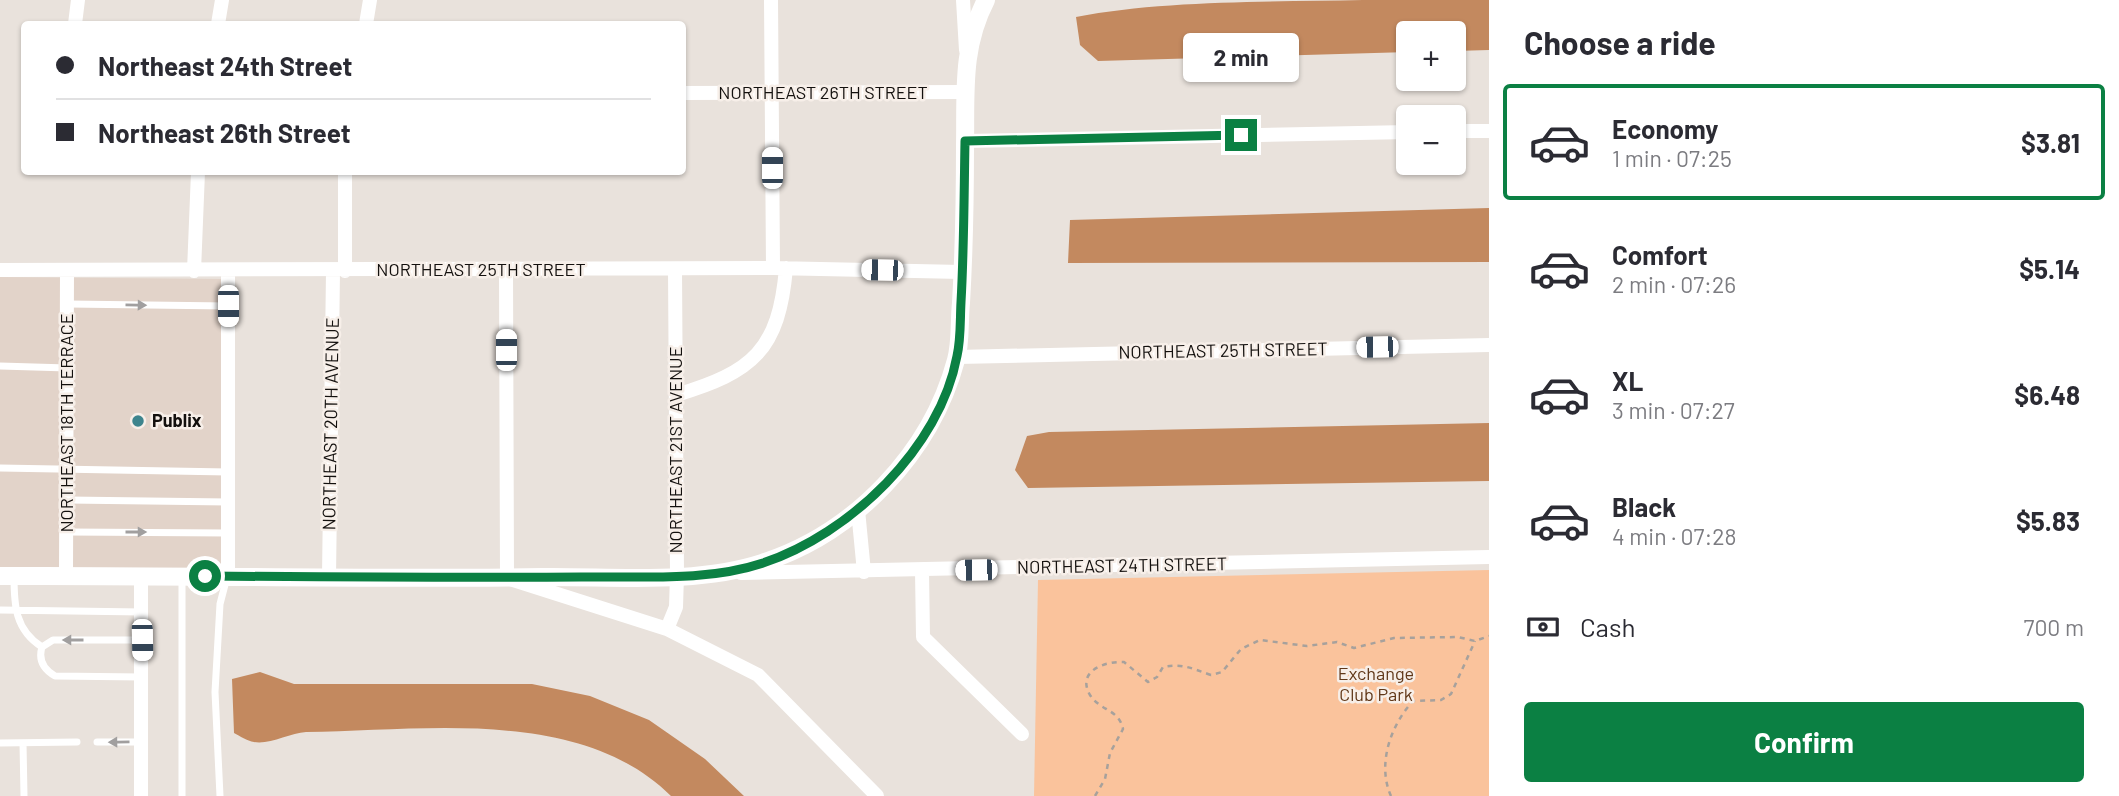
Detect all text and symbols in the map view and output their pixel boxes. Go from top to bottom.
map controls [1396,21,1466,175]
button: + [1396,21,1466,91]
text: Choose a ride [1524,23,1716,61]
callout: 2 min [1183,33,1299,82]
text: 2 min [1213,43,1269,71]
text: Northeast 24th Street [98,50,352,81]
street label: NORTHEAST 26TH STREET [718,81,928,103]
button: − [1396,105,1466,175]
icon: car [1528,111,1591,174]
text: Economy [1612,113,1718,144]
text: Northeast 26th Street [98,117,351,148]
route end [1225,119,1257,151]
text: $3.81 [2021,127,2080,158]
text: 1 min · 07:25 [1612,144,1732,172]
car [762,147,783,189]
icon: car [1528,237,1591,300]
text: Comfort [1612,239,1708,270]
text: $5.14 [2019,253,2080,284]
street label: NORTHEAST 25TH STREET [376,258,586,280]
car [861,259,904,281]
text: 2 min · 07:26 [1612,270,1736,298]
car [218,285,239,327]
one-way arrow [125,299,147,310]
street label: NORTHEAST 18TH TERRACE [55,313,77,533]
street label: NORTHEAST 20TH AVENUE [317,317,343,531]
car [496,329,517,371]
car [1356,336,1399,358]
street label: NORTHEAST 25TH STREET [1118,337,1328,363]
street label: NORTHEAST 21ST AVENUE [664,346,686,554]
icon: car [1528,363,1591,426]
text: XL [1612,365,1643,396]
text: $6.48 [2014,379,2080,410]
text: 3 min · 07:27 [1612,396,1735,424]
place label: Publix [152,409,202,431]
marker: Publix [130,413,146,429]
icon: car [1528,489,1591,552]
text: Black [1612,491,1676,522]
text: $5.83 [2016,505,2080,536]
text: 4 min · 07:28 [1612,522,1737,550]
one-way arrow [125,526,147,538]
street label: NORTHEAST 24TH STREET [1017,552,1227,578]
car [955,559,998,581]
route start [189,560,221,592]
icon: cash [1524,608,1562,646]
text: Cash [1580,611,1635,642]
text: 700 m [2024,613,2084,641]
car [132,619,153,661]
one-way arrow [62,634,84,646]
park label: Exchange Club Park [1338,662,1414,705]
button: Confirm [1524,702,2084,782]
one-way arrow [108,736,130,748]

